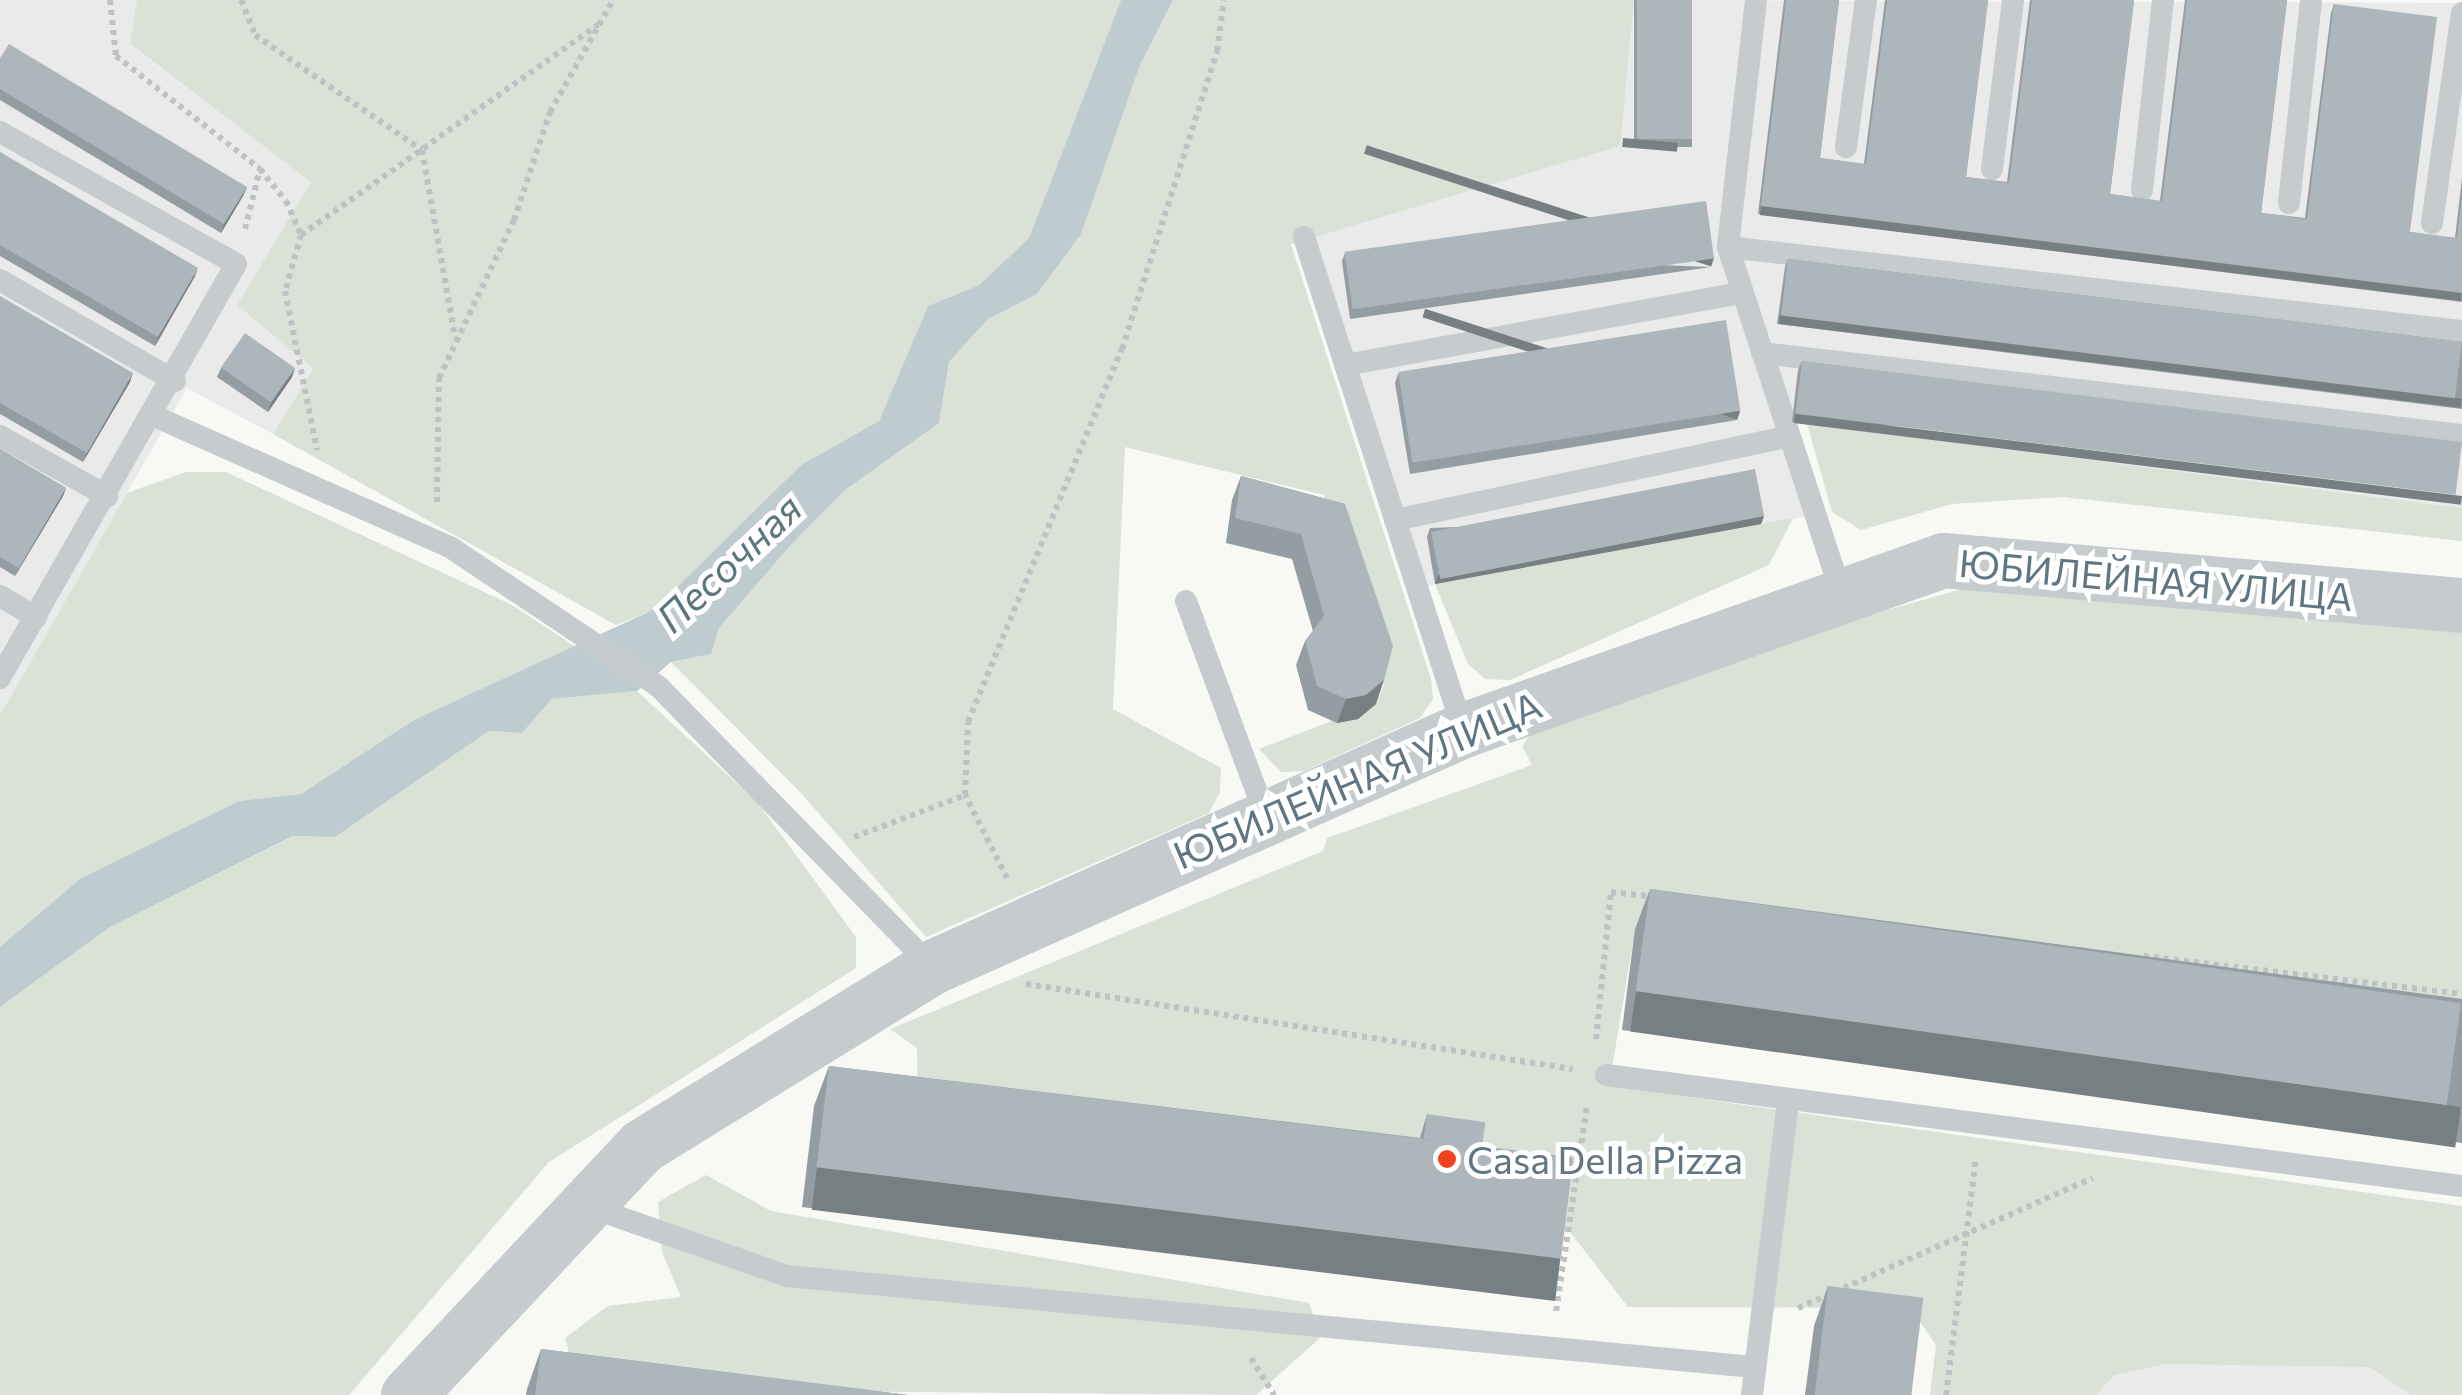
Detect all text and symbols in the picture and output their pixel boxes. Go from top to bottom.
water label: Песочная [646,483,810,641]
street label: ЮБИЛЕЙНАЯ УЛИЦА [1957,539,2355,619]
street label: ЮБИЛЕЙНАЯ УЛИЦА [1166,681,1548,877]
place label: Casa Della Pizza [1467,1136,1743,1182]
marker: Casa Della Pizza [1436,1148,1458,1170]

